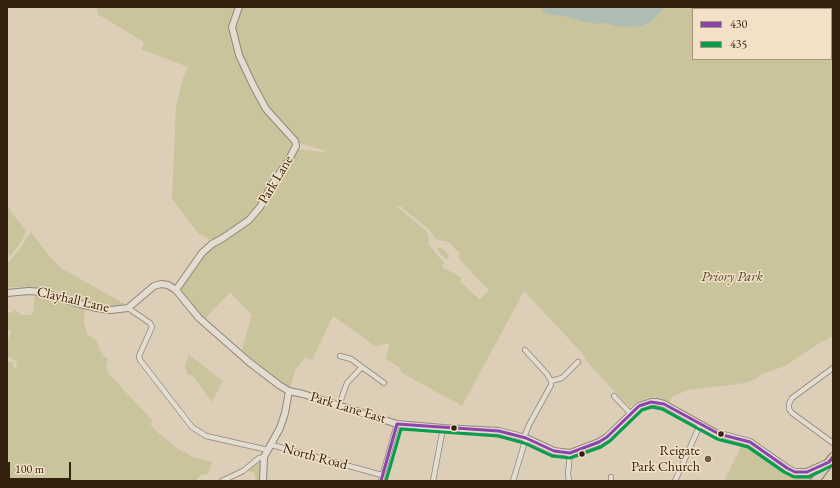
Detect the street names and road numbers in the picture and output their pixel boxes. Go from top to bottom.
street label: Park Lane [255,153,297,207]
street label: Clayhall Lane [35,284,111,316]
street label: Park Lane East [308,389,388,427]
street label: North Road [281,440,349,474]

